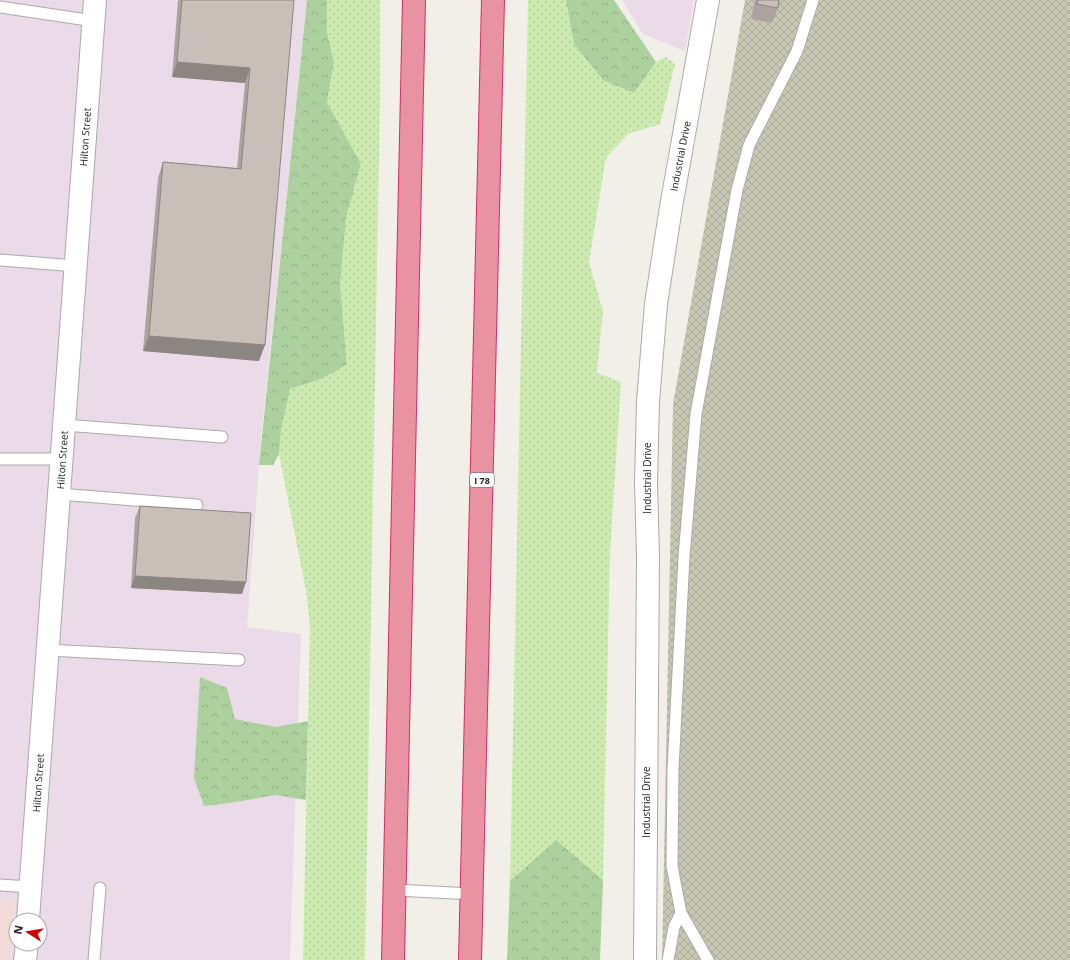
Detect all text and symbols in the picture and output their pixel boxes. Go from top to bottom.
street label: Hilton Street [76,107,94,167]
street label: Industrial Drive [666,119,694,192]
street label: Hilton Street [53,430,71,490]
street label: Industrial Drive [640,442,654,514]
road number: I 78 [470,473,494,487]
street label: Hilton Street [29,753,47,813]
street label: Industrial Drive [639,766,653,838]
north arrow [8,912,48,952]
text: N [9,924,26,936]

